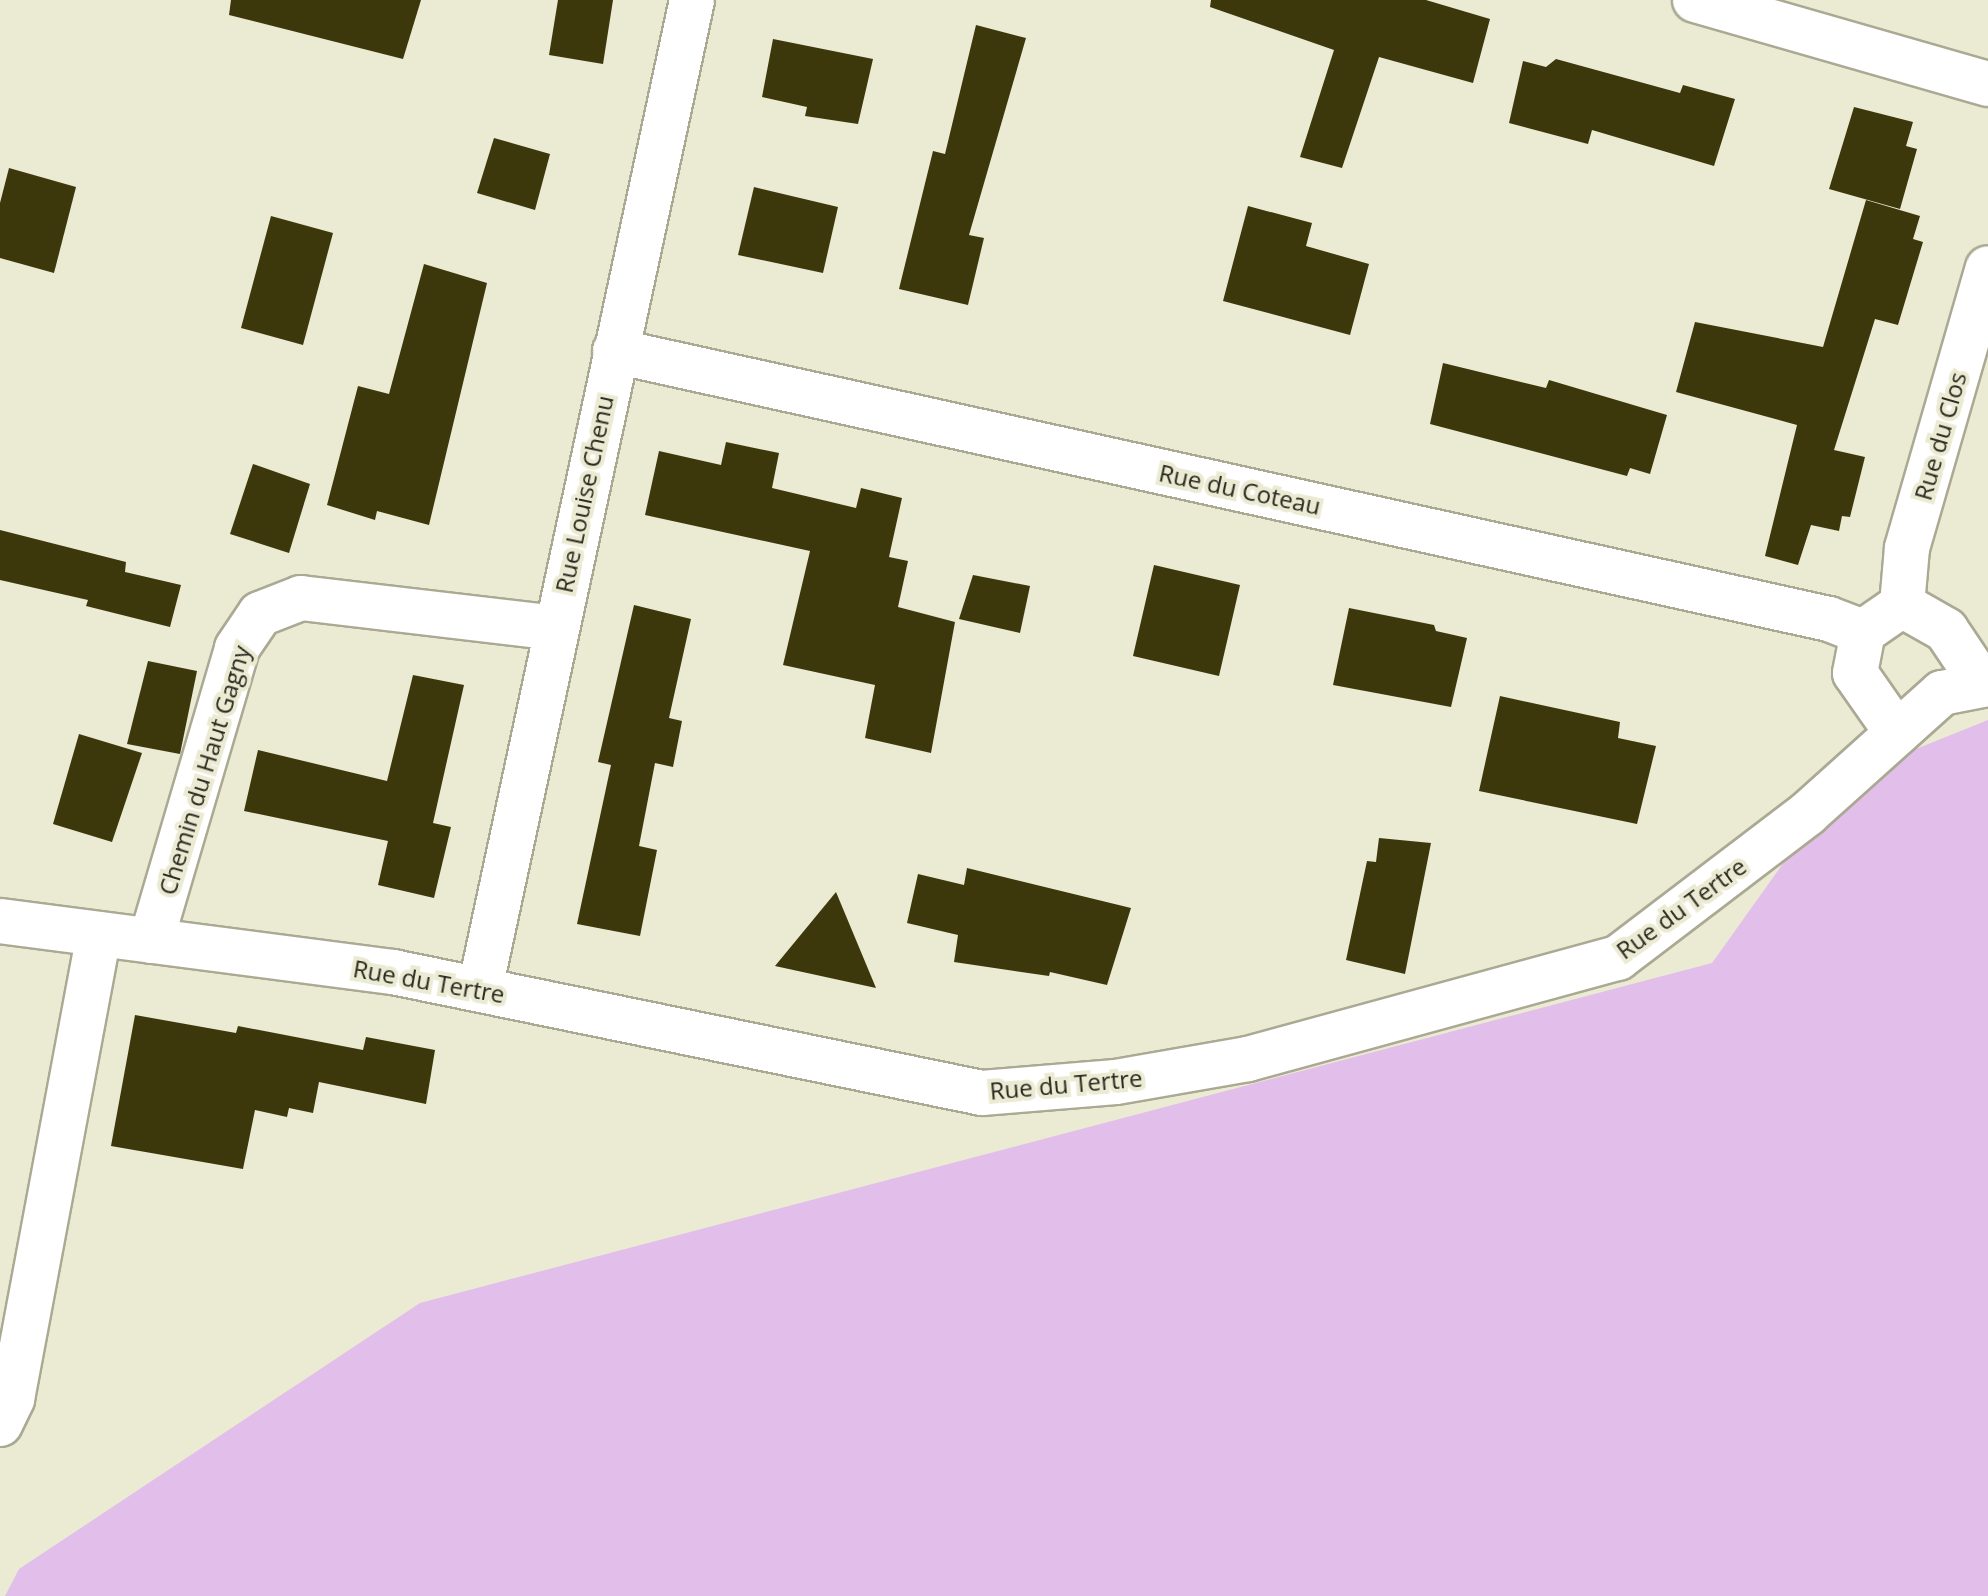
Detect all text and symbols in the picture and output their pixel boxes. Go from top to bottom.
street label: Rue du Clos [1908,369,1972,503]
street label: Rue Louise Chenu [549,393,619,595]
street label: Rue du Coteau [1157,458,1323,520]
street label: Chemin du Haut Gagny [152,642,256,898]
street label: Rue du Tertre [1611,851,1751,965]
street label: Rue du Tertre [351,954,507,1008]
street label: Rue du Tertre [988,1063,1144,1105]

